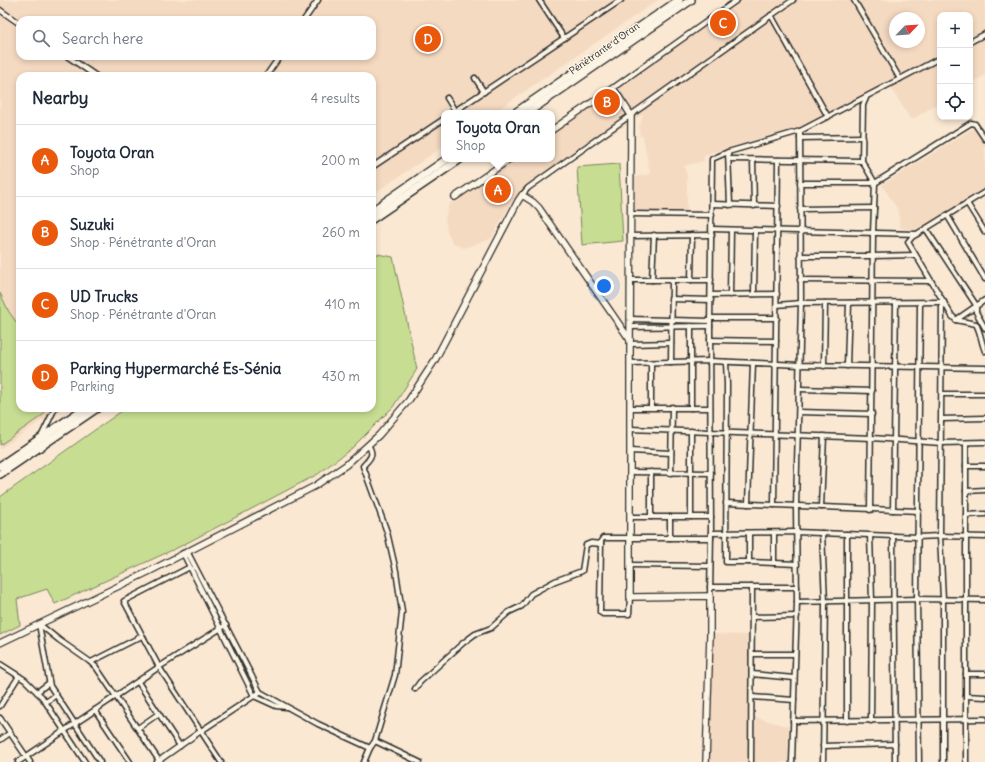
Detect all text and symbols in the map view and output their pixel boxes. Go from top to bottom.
pin: C [710,8,736,38]
north arrow [889,12,925,48]
map controls [937,12,973,120]
button: + [937,12,973,48]
search box [16,16,376,60]
street label: Pénétrante d'Oran [567,19,642,78]
pin: D [415,24,441,54]
icon: search [30,27,52,49]
text: Search here [62,29,143,48]
button: − [937,48,973,84]
button: locate [937,84,973,120]
text: Nearby [32,87,88,109]
pin: B [594,87,620,117]
text: 4 results [311,90,360,107]
popup [441,110,555,162]
text: Toyota Oran [456,118,540,137]
text: Shop [456,137,485,154]
text: Toyota Oran [70,143,154,162]
text: A [41,152,49,169]
text: 200 m [321,152,360,169]
text: Shop [70,162,99,179]
pin: A [485,175,511,205]
text: Suzuki [70,215,114,234]
text: B [41,224,49,241]
text: 260 m [322,224,360,241]
text: Shop · Pénétrante d'Oran [70,234,216,251]
your location [594,276,614,296]
text: UD Trucks [70,287,138,306]
text: C [41,296,49,313]
text: 410 m [324,296,360,313]
text: Shop · Pénétrante d'Oran [70,306,216,323]
text: Parking Hypermarché Es-Sénia [70,359,281,378]
text: D [40,368,50,385]
text: 430 m [322,368,360,385]
text: Parking [70,378,115,395]

